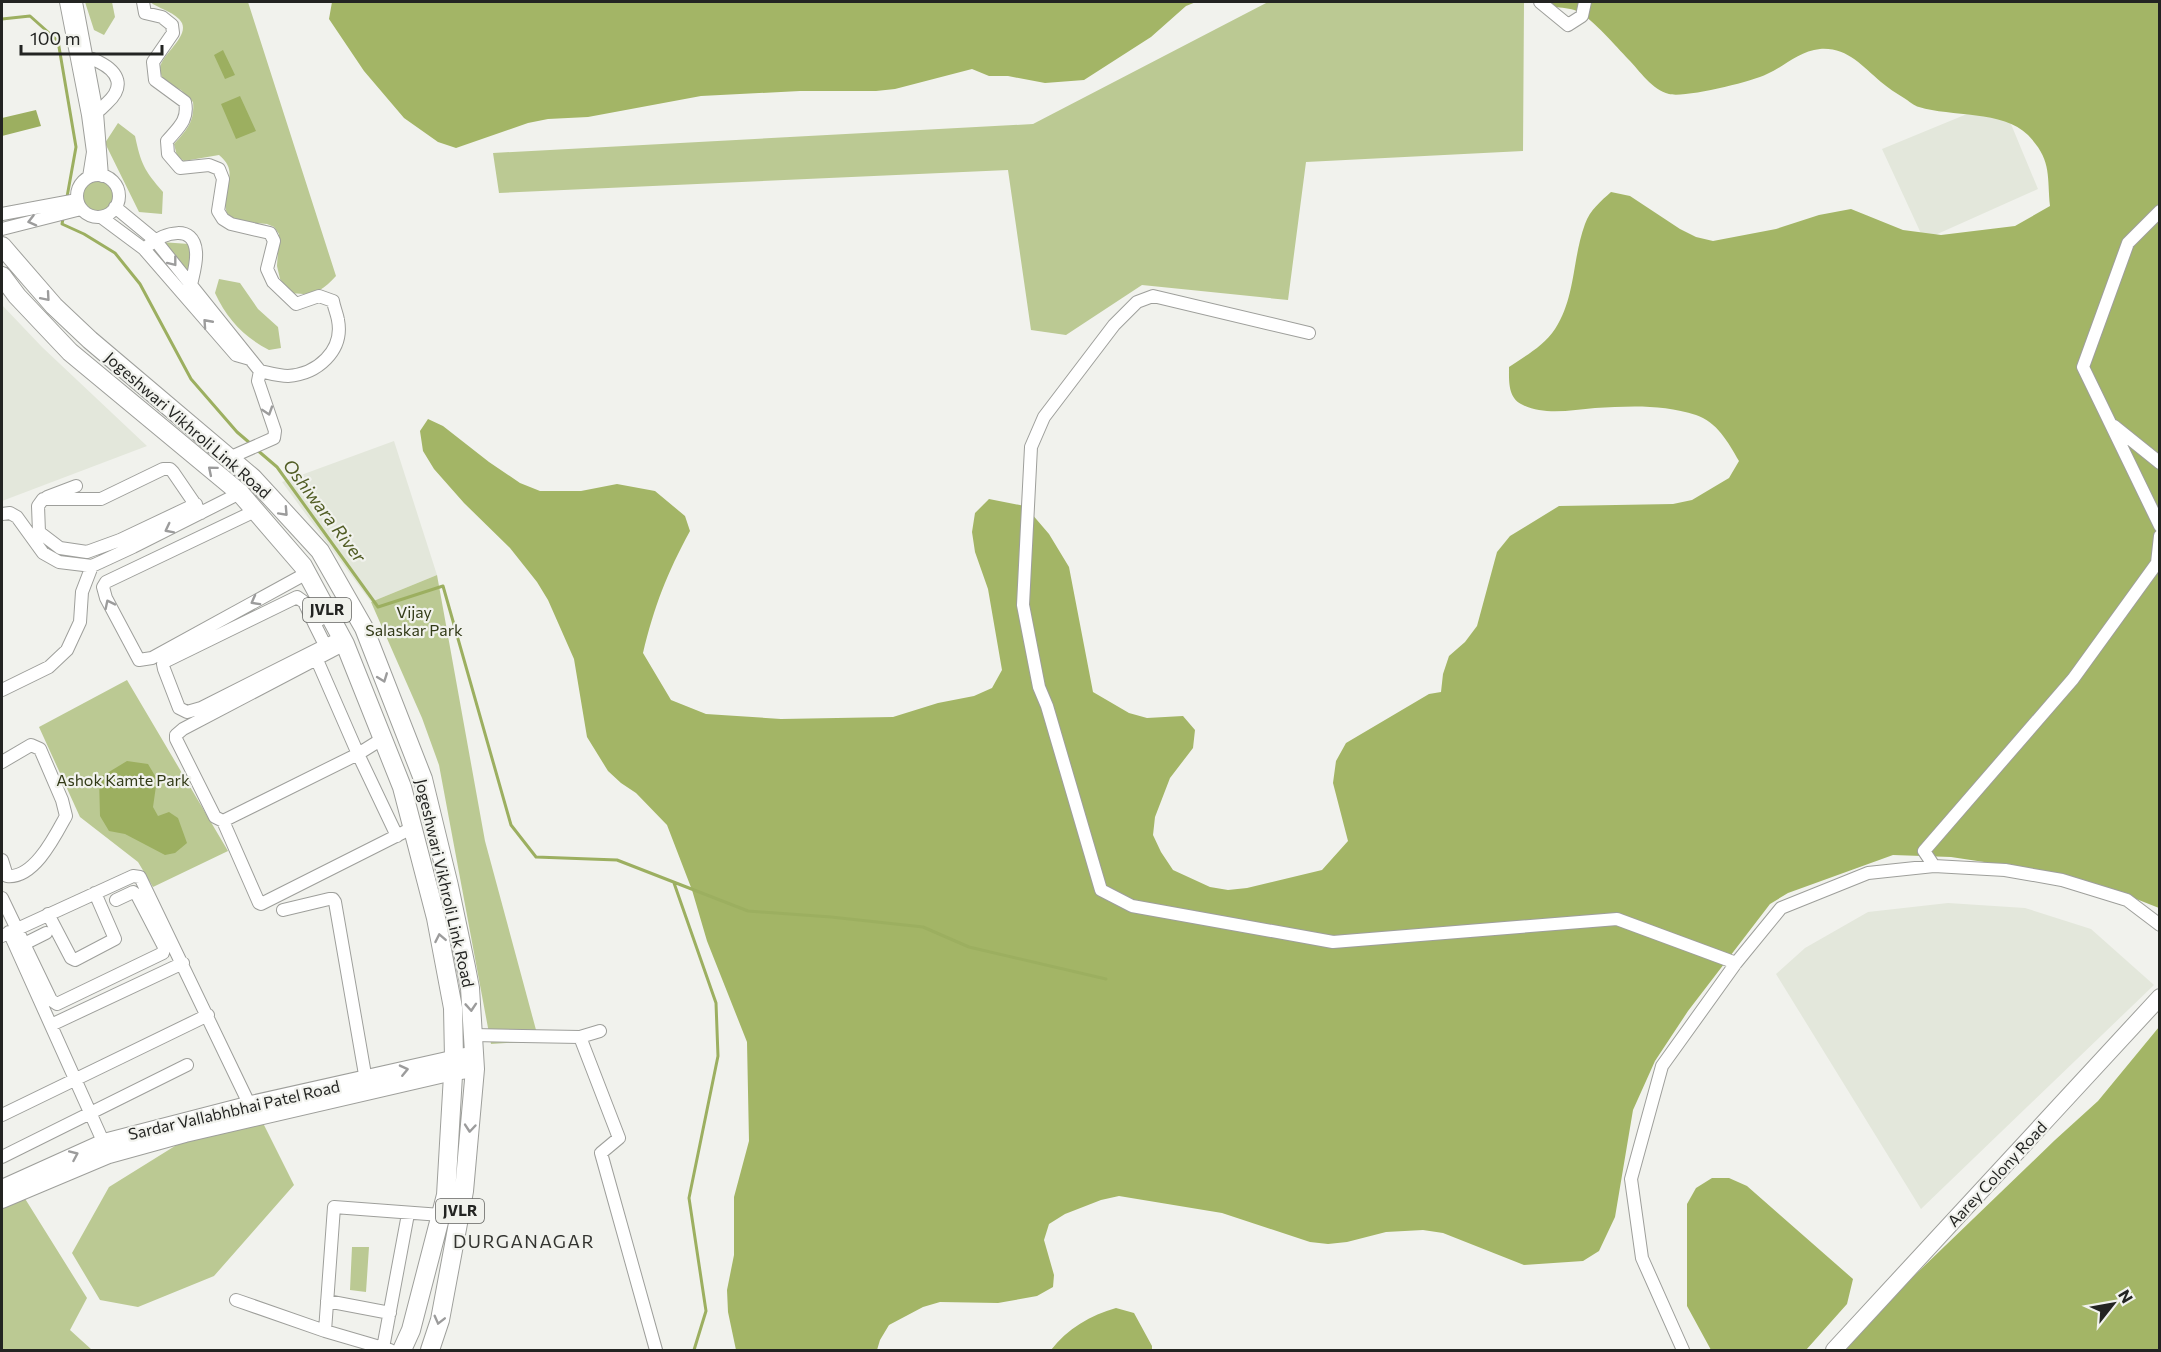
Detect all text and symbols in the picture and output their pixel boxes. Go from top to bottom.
scale bar [21,18,162,56]
text: 100 m [30,27,80,49]
one-way arrow [27,214,37,227]
one-way arrow [165,255,176,266]
one-way arrow [39,290,50,301]
one-way arrow [203,319,214,330]
street label: Jogeshwari Vikhroli Link Road [102,347,275,502]
one-way arrow [260,405,273,416]
water label: Oshiwara River [279,454,371,567]
one-way arrow [208,466,219,477]
one-way arrow [277,505,288,516]
one-way arrow [165,522,176,533]
one-way arrow [251,594,261,605]
road number: JVLR [303,598,351,622]
one-way arrow [105,599,117,610]
park label: Vijay Salaskar Park [365,602,463,639]
one-way arrow [376,672,388,683]
park label: Ashok Kamte Park [56,770,190,789]
street label: Jogeshwari Vikhroli Link Road [412,777,479,989]
one-way arrow [434,933,447,943]
one-way arrow [464,1003,477,1012]
one-way arrow [399,1064,409,1077]
street label: Sardar Vallabhbhai Patel Road [126,1076,342,1143]
street label: Aarey Colony Road [1943,1117,2050,1230]
one-way arrow [464,1123,477,1132]
one-way arrow [67,1150,78,1162]
road number: JVLR [436,1199,484,1223]
district label: DURGANAGAR [453,1230,595,1252]
north arrow [2083,1274,2143,1334]
text: N [2115,1286,2138,1306]
one-way arrow [434,1315,447,1325]

